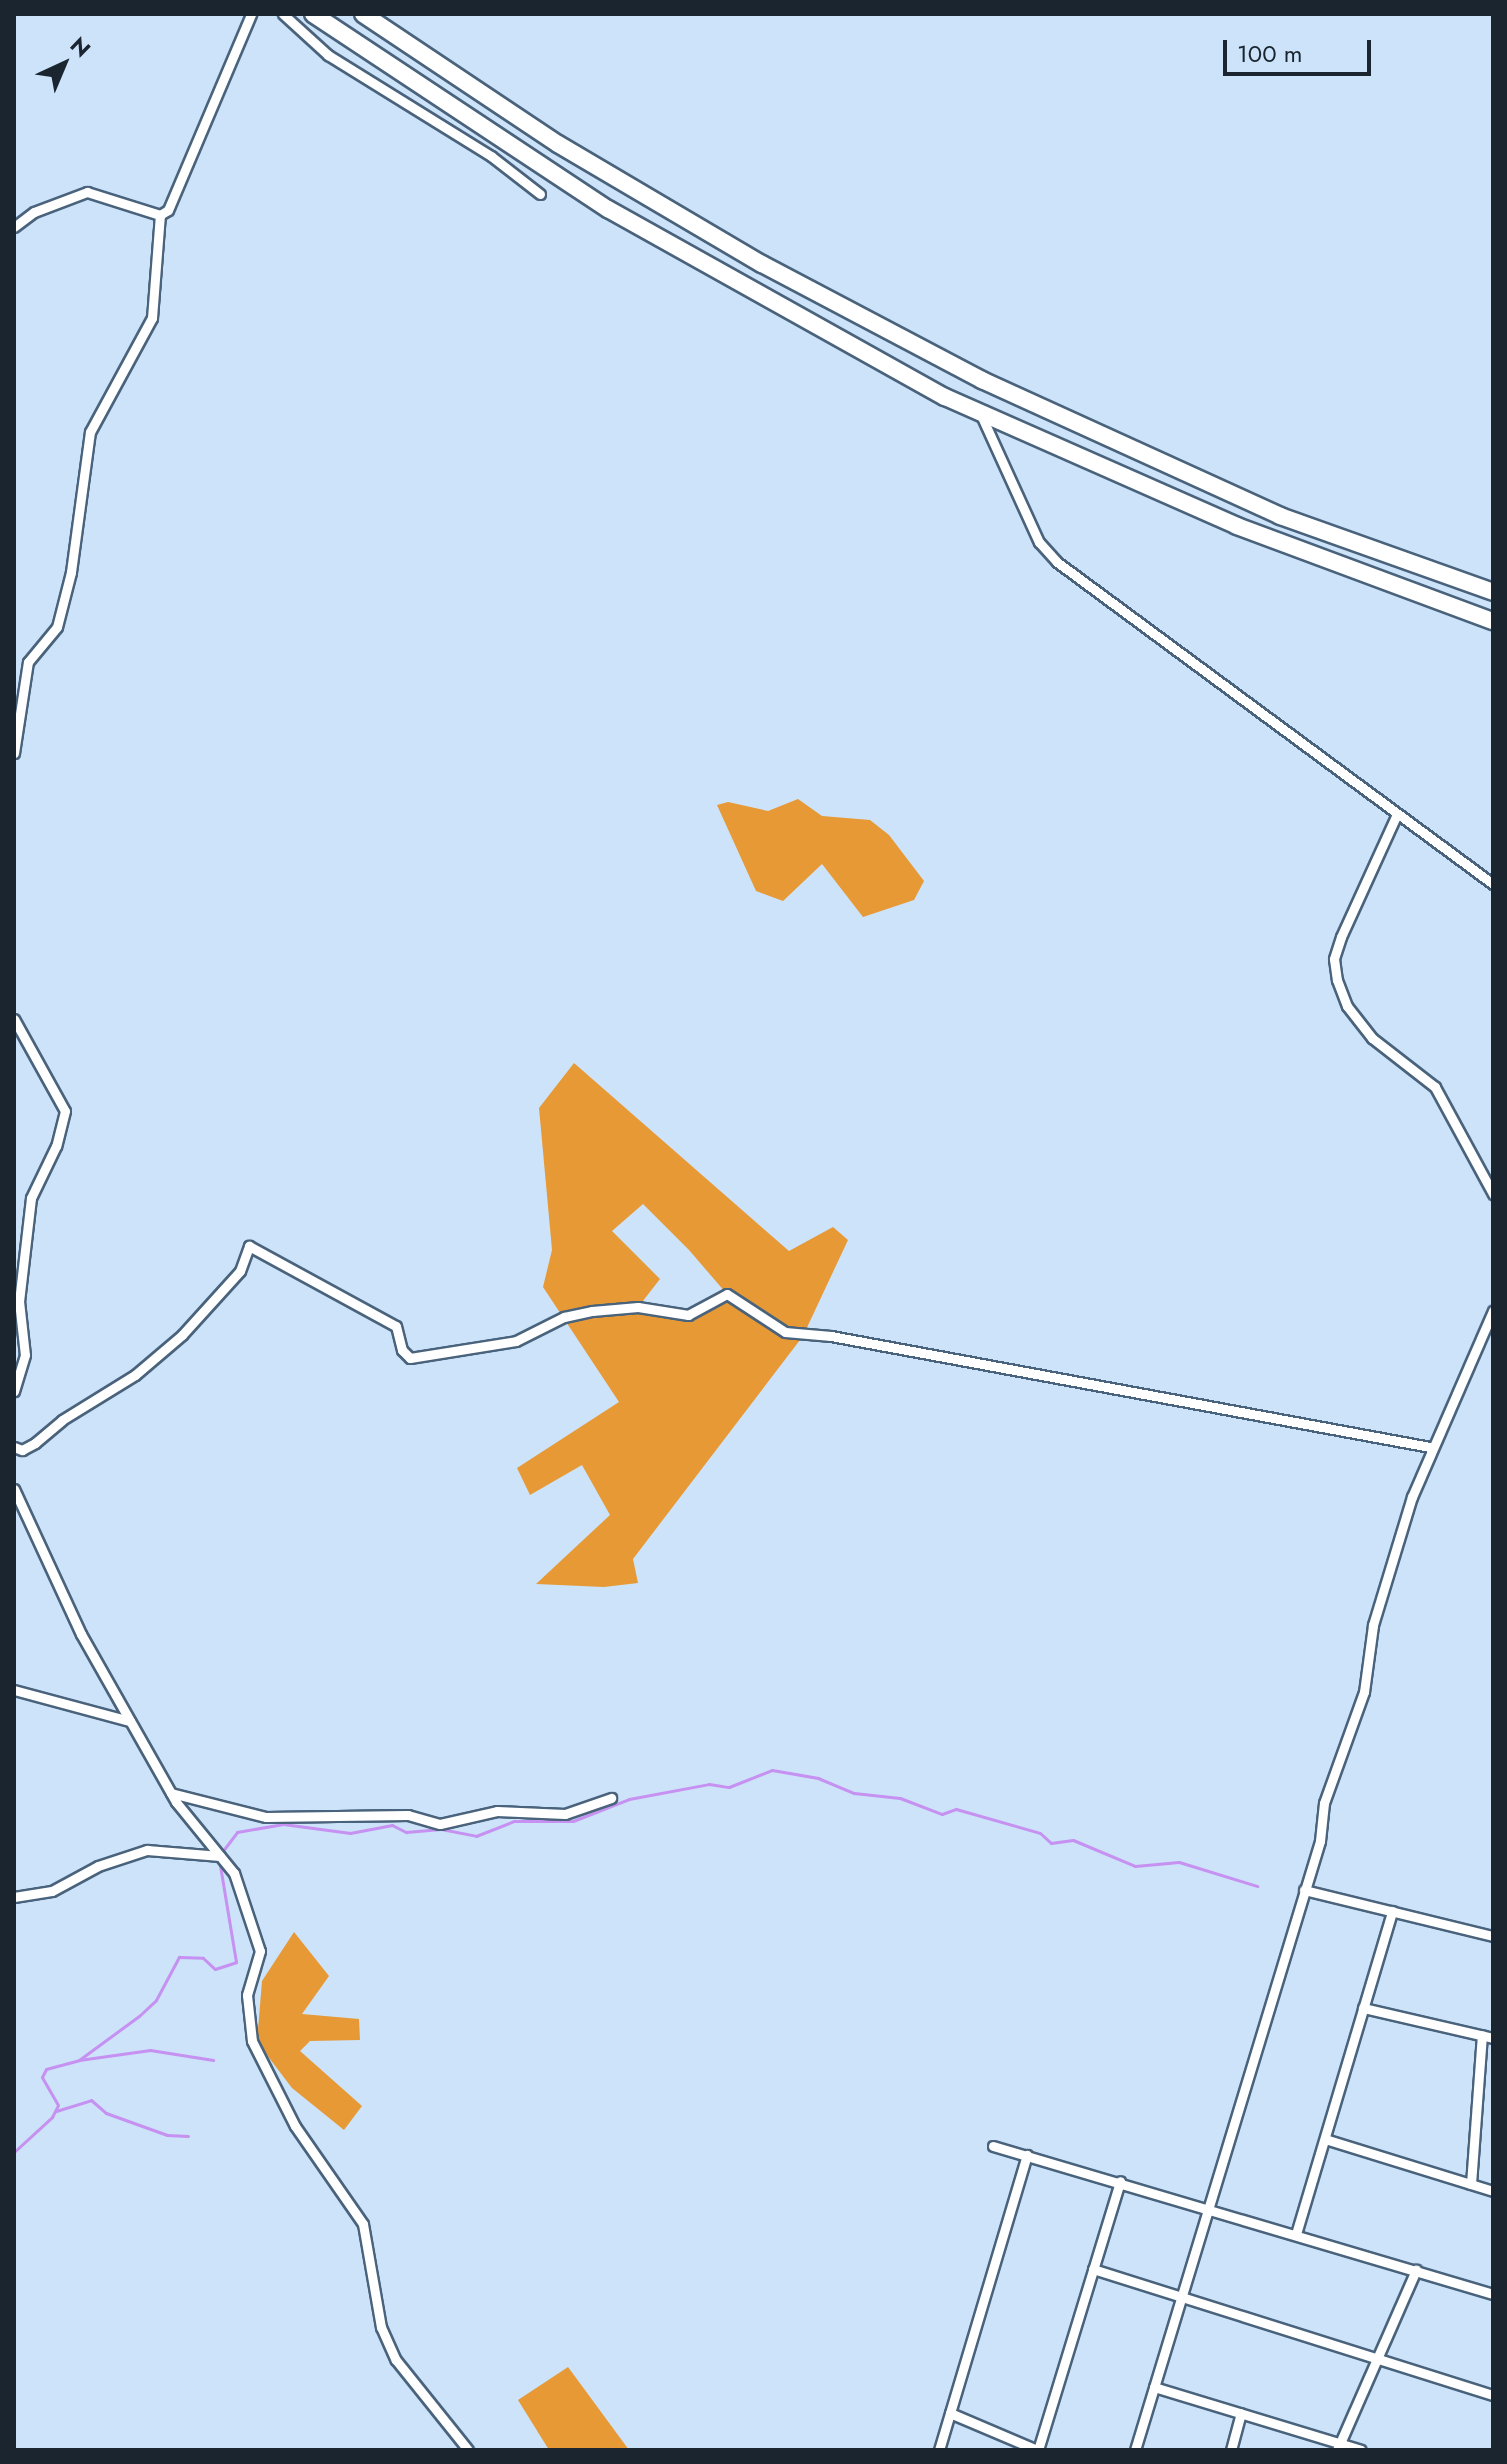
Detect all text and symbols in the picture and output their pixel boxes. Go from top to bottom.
north arrow [24,24,104,104]
scale bar [1227,24,1375,74]
text: N [63,29,98,64]
text: 100 m [1237,36,1303,71]

